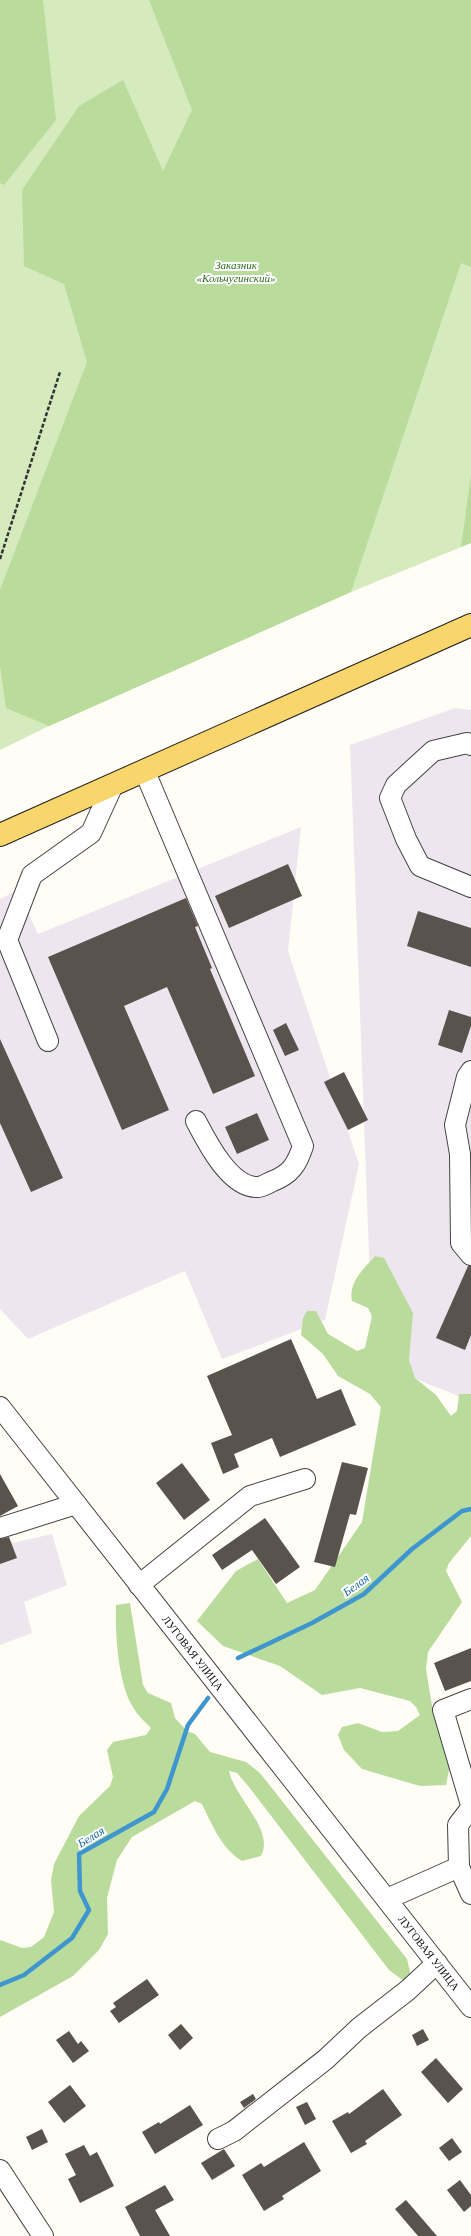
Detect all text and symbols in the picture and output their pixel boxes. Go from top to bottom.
park label: Заказник «Кольчугинский» [197,259,275,284]
water label: Белая [339,1571,372,1600]
street label: ЛУГОВАЯ УЛИЦА [160,1613,226,1693]
water label: Белая [74,1823,107,1851]
street label: ЛУГОВАЯ УЛИЦА [396,1913,462,1993]

